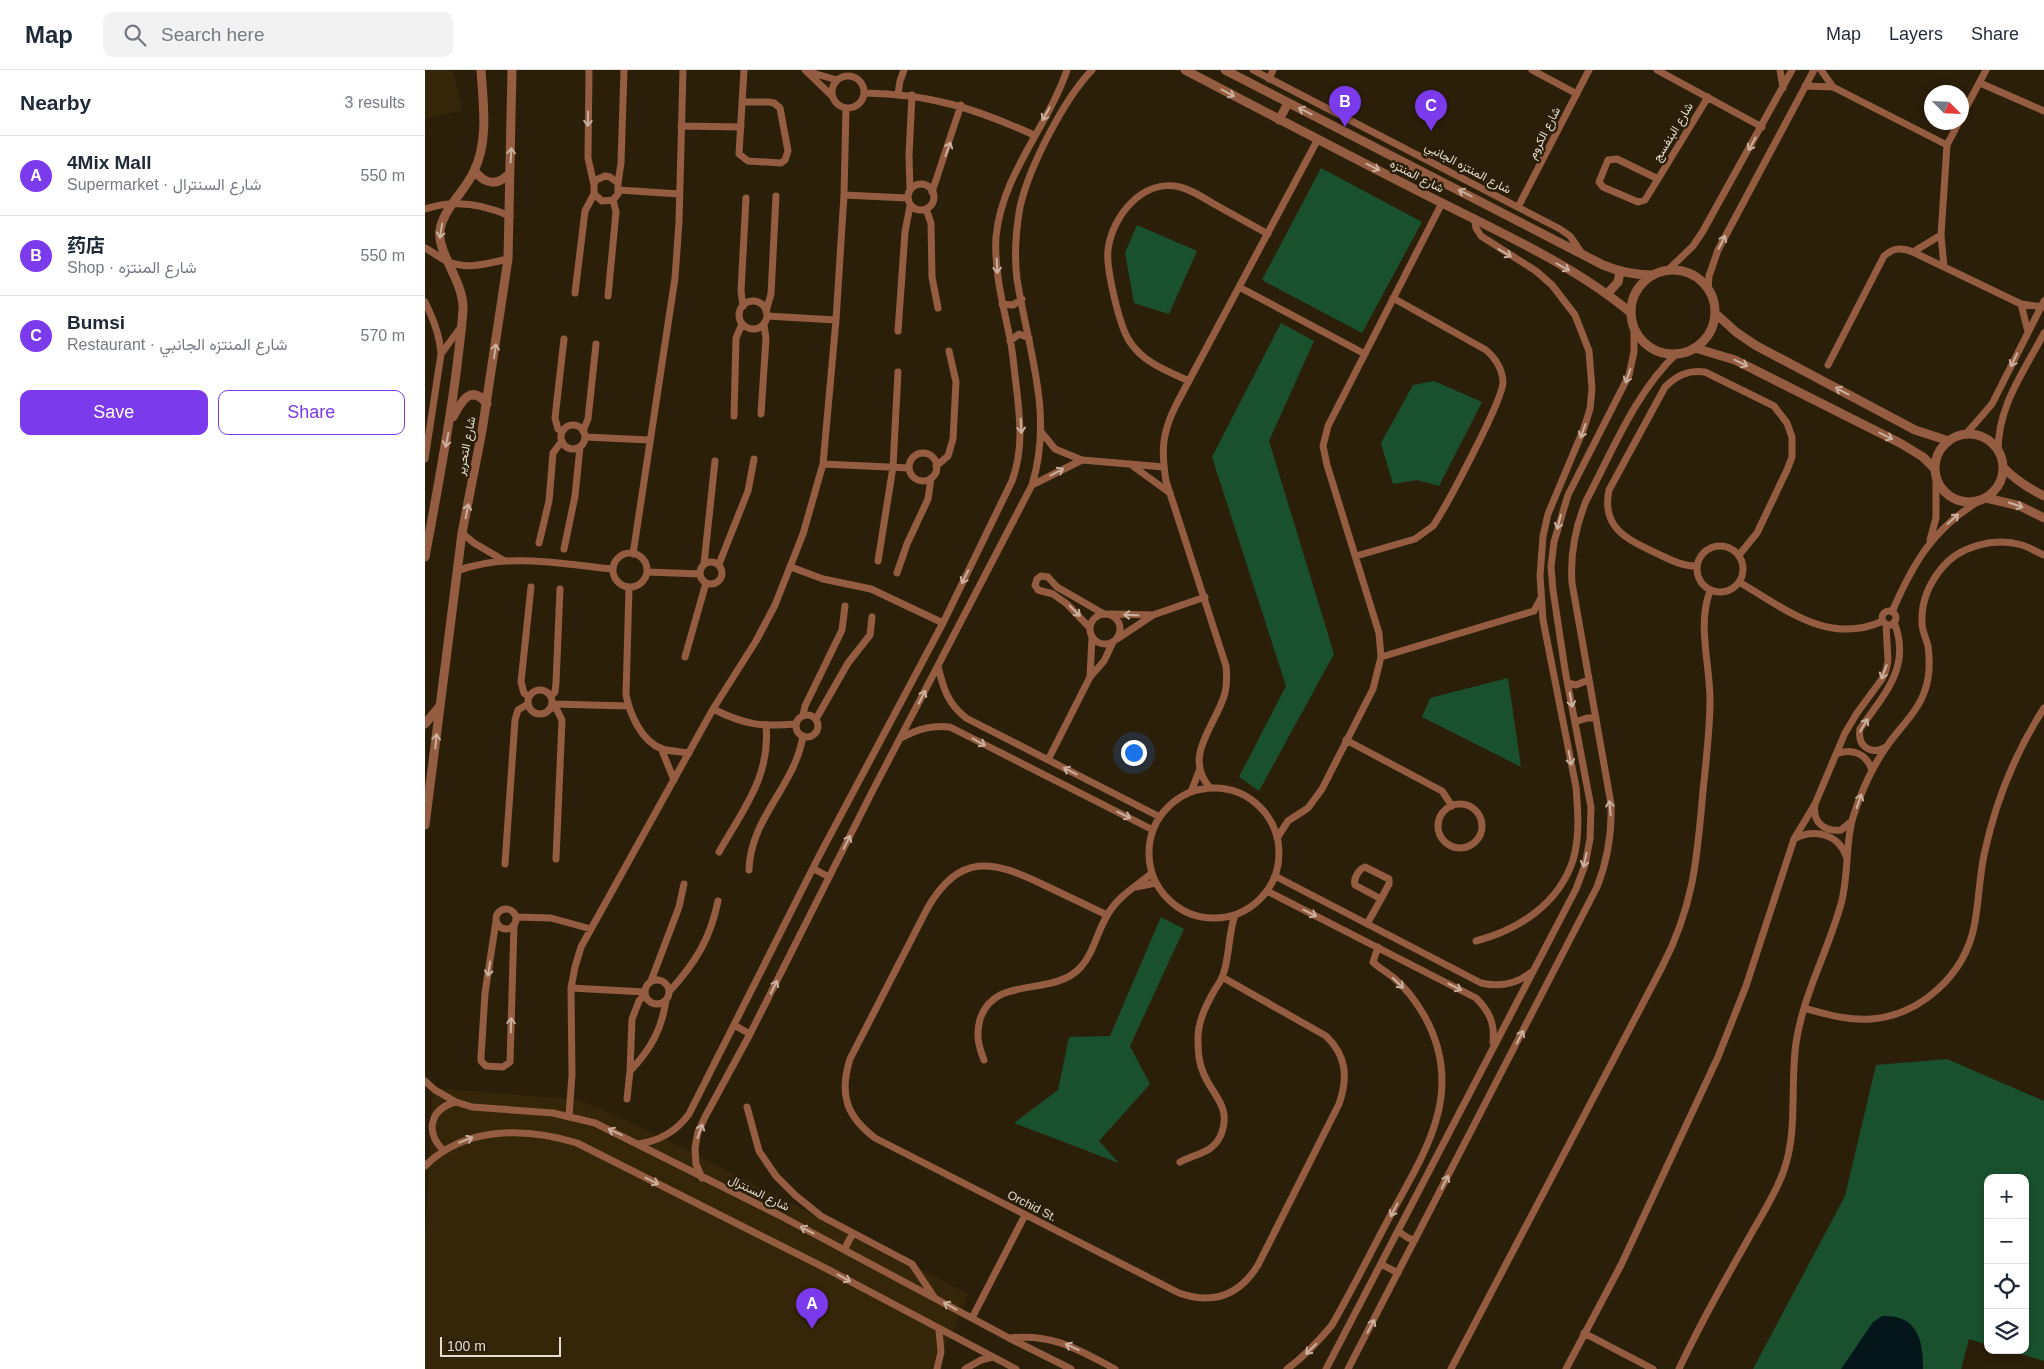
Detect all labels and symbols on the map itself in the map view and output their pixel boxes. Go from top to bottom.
north arrow [1924,85,1969,130]
pin: B [1329,86,1361,127]
one-way arrow [1221,88,1236,98]
pin: C [1415,90,1447,131]
street label: شارع البنفسج [1650,100,1698,165]
street label: شارع الكروم [1525,105,1565,162]
one-way arrow [1040,106,1050,121]
one-way arrow [1297,106,1312,116]
one-way arrow [584,110,593,126]
one-way arrow [1747,136,1757,151]
street label: شارع المنتزه الجانبي [1421,139,1514,199]
one-way arrow [943,141,953,157]
one-way arrow [506,147,515,163]
street label: شارع المنتزه [1387,156,1446,197]
one-way arrow [1365,163,1380,172]
one-way arrow [1458,188,1473,197]
one-way arrow [436,222,446,238]
one-way arrow [1717,235,1727,250]
one-way arrow [1498,248,1512,258]
one-way arrow [993,258,1002,274]
one-way arrow [1555,263,1570,272]
one-way arrow [490,343,500,359]
one-way arrow [2009,352,2018,367]
one-way arrow [1733,359,1748,368]
one-way arrow [1623,367,1632,383]
one-way arrow [1834,386,1849,396]
street label: شارع التحرير [453,415,481,478]
one-way arrow [1016,418,1025,434]
one-way arrow [1578,423,1587,438]
one-way arrow [442,432,451,448]
one-way arrow [1878,432,1893,441]
one-way arrow [1049,467,1064,476]
one-way arrow [2008,501,2023,510]
one-way arrow [462,503,472,519]
one-way arrow [1946,513,1959,525]
one-way arrow [1554,514,1563,530]
one-way arrow [960,569,969,584]
one-way arrow [1069,605,1081,617]
one-way arrow [1123,610,1139,619]
one-way arrow [1879,664,1888,679]
one-way arrow [918,690,927,705]
one-way arrow [1566,691,1576,707]
one-way arrow [1860,718,1870,732]
one-way arrow [431,734,441,750]
one-way arrow [971,737,985,747]
your location [1121,740,1147,766]
one-way arrow [1566,750,1575,766]
one-way arrow [1063,766,1078,775]
one-way arrow [1855,794,1864,809]
one-way arrow [1606,800,1615,816]
one-way arrow [1116,811,1131,820]
one-way arrow [842,834,852,849]
one-way arrow [1580,851,1589,867]
one-way arrow [1302,909,1317,918]
one-way arrow [484,961,494,977]
one-way arrow [1392,977,1404,989]
one-way arrow [770,980,779,995]
one-way arrow [1447,983,1462,992]
one-way arrow [506,1017,516,1034]
one-way arrow [1516,1030,1525,1045]
one-way arrow [696,1124,705,1139]
one-way arrow [608,1127,623,1137]
one-way arrow [458,1135,473,1144]
street label: شارع السنترال [725,1172,792,1216]
one-way arrow [1440,1174,1450,1189]
one-way arrow [645,1176,660,1186]
street label: Orchid St. [1005,1188,1059,1224]
one-way arrow [1389,1202,1399,1217]
one-way arrow [799,1225,814,1235]
one-way arrow [837,1273,852,1283]
pin: A [796,1288,828,1329]
one-way arrow [943,1301,958,1310]
one-way arrow [1367,1319,1376,1334]
scale bar [440,1334,561,1357]
one-way arrow [1064,1342,1079,1352]
one-way arrow [1305,1343,1318,1355]

